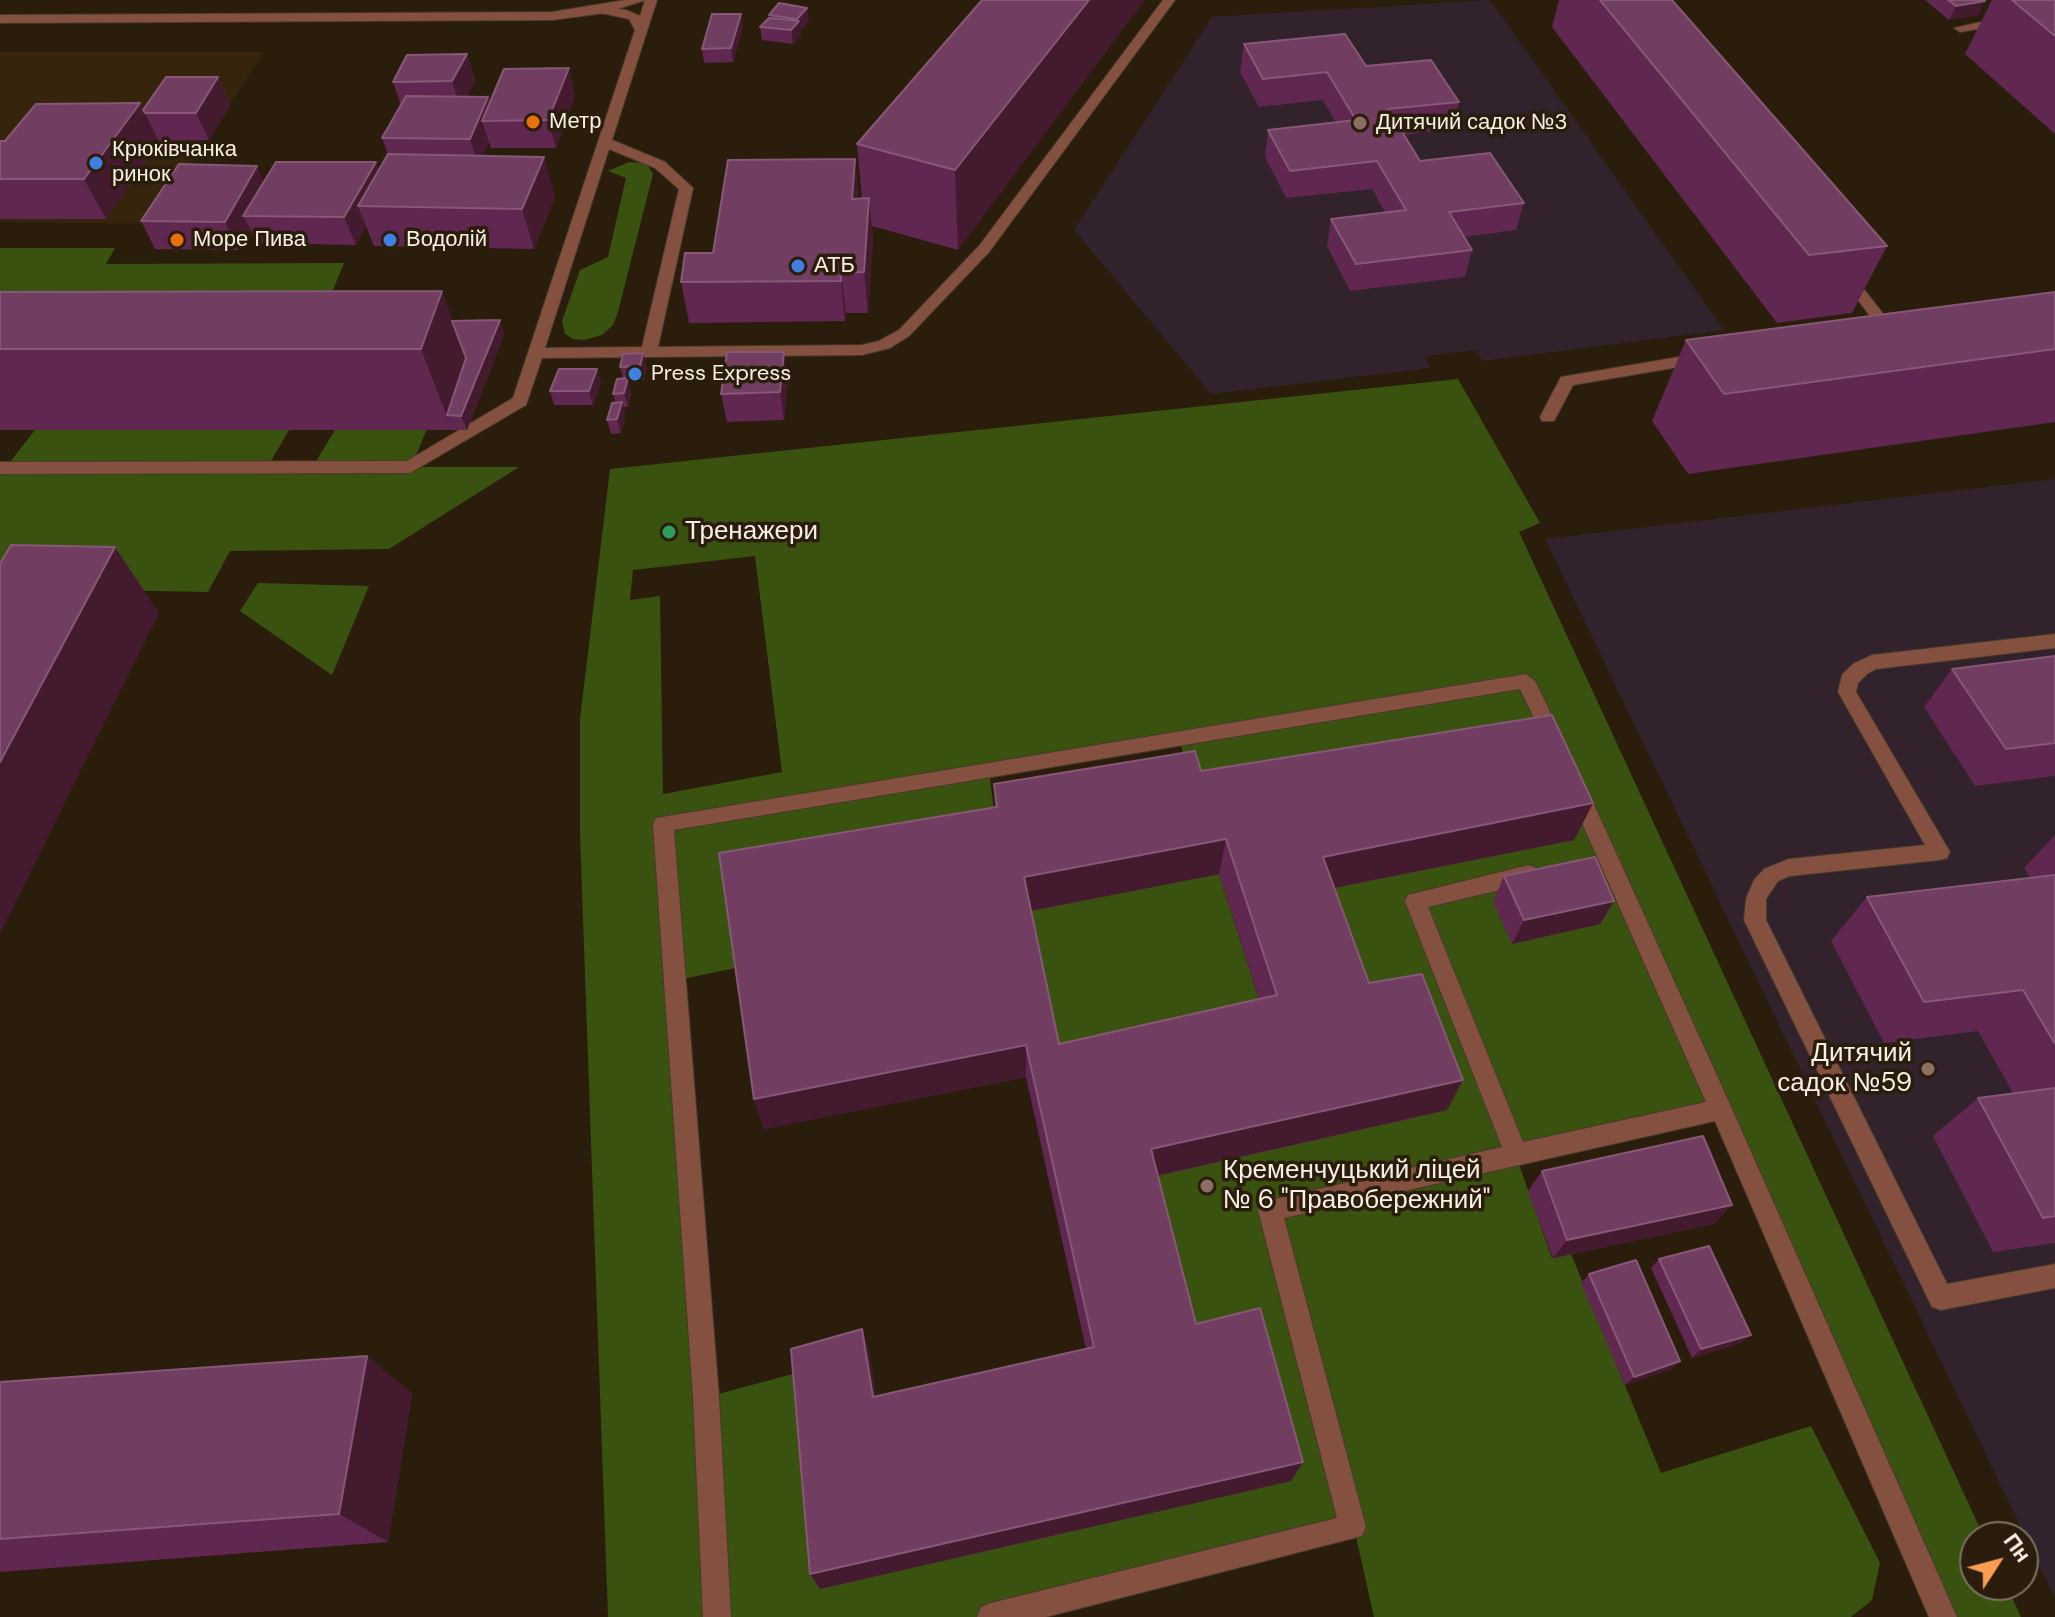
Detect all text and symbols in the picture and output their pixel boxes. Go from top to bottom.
place label: Метр [549,109,601,135]
place label: Дитячий садок №3 [1376,110,1567,136]
marker: Метр [524,113,542,131]
marker: Дитячий садок №3 [1351,114,1369,132]
place label: Крюківчанка ринок [112,137,237,188]
marker: Крюківчанка ринок [87,154,105,172]
place label: Море Пива [193,227,306,253]
place label: Водолій [406,227,487,253]
marker: Море Пива [168,231,186,249]
marker: Водолій [381,231,399,249]
place label: АТБ [814,253,855,279]
marker: АТБ [789,257,807,275]
place label: Press Express [651,361,791,387]
marker: Press Express [626,365,644,383]
place label: Тренажери [685,516,818,548]
marker: Тренажери [660,523,678,541]
place label: Дитячий садок №59 [1777,1038,1912,1100]
marker: Дитячий садок №59 [1919,1060,1937,1078]
place label: Кременчуцький ліцей № 6 "Правобережний" [1223,1155,1490,1216]
marker: Кременчуцький ліцей № 6 "Правобережний" [1198,1177,1216,1195]
north arrow [1959,1521,2039,1601]
text: Пн [1997,1527,2037,1568]

